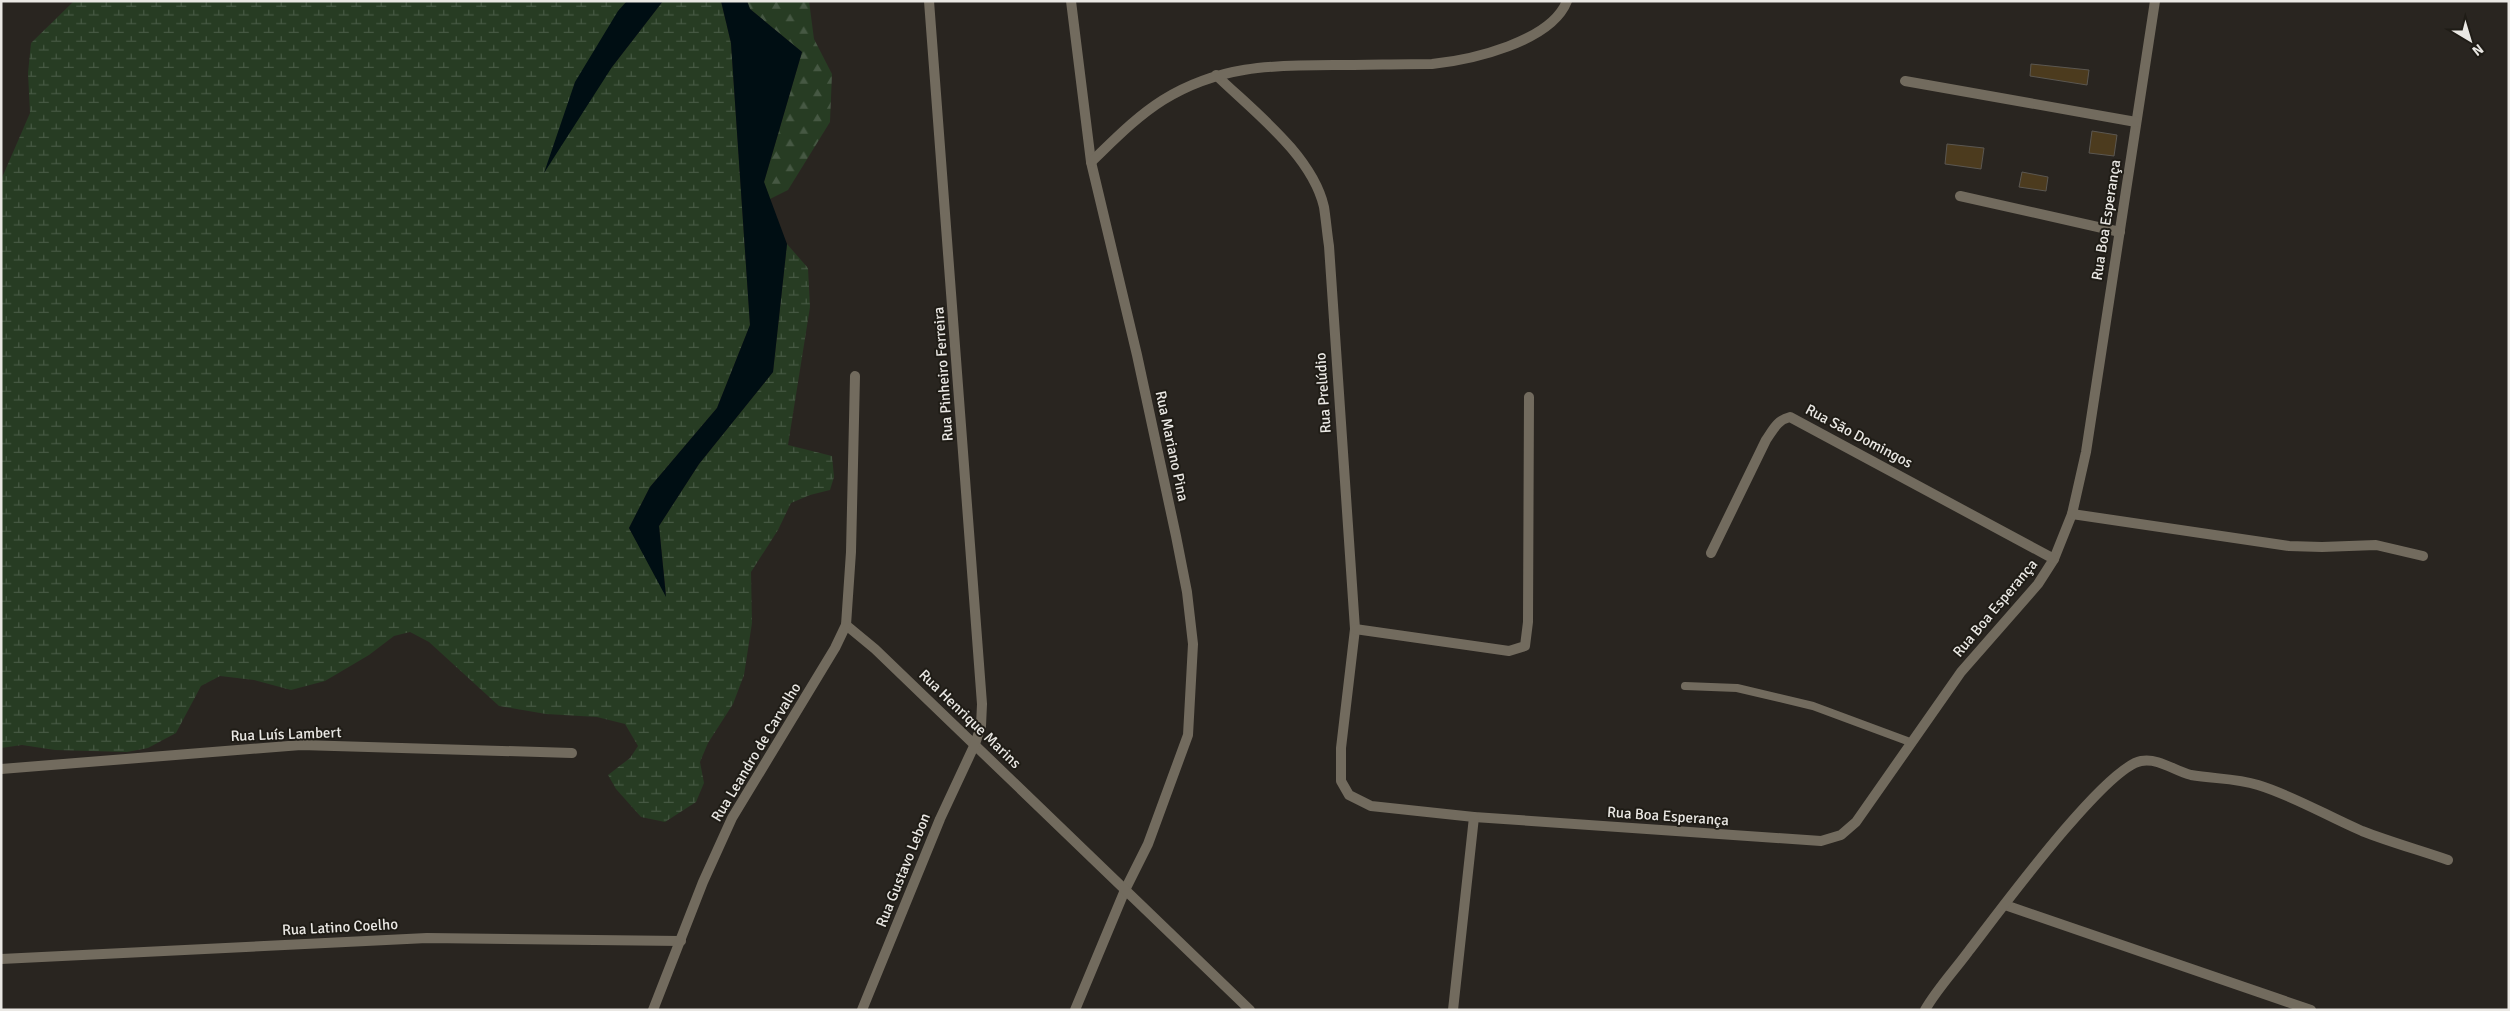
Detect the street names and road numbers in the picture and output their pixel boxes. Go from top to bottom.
street label: Rua Boa Esperança [2088,158,2124,282]
street label: Rua Pinheiro Ferreira [929,306,957,442]
street label: Rua Prelúdio [1311,352,1335,434]
street label: Rua Mariano Pina [1151,389,1193,503]
street label: Rua São Domingos [1802,400,1916,472]
street label: Rua Boa Esperança [1949,555,2041,661]
street label: Rua Henrique Marins [915,666,1025,773]
street label: Rua Leandro de Carvalho [707,679,805,825]
street label: Rua Luís Lambert [230,723,342,745]
street label: Rua Boa Esperança [1607,803,1729,829]
street label: Rua Gustavo Lebon [872,810,934,930]
street label: Rua Latino Coelho [281,915,399,939]

